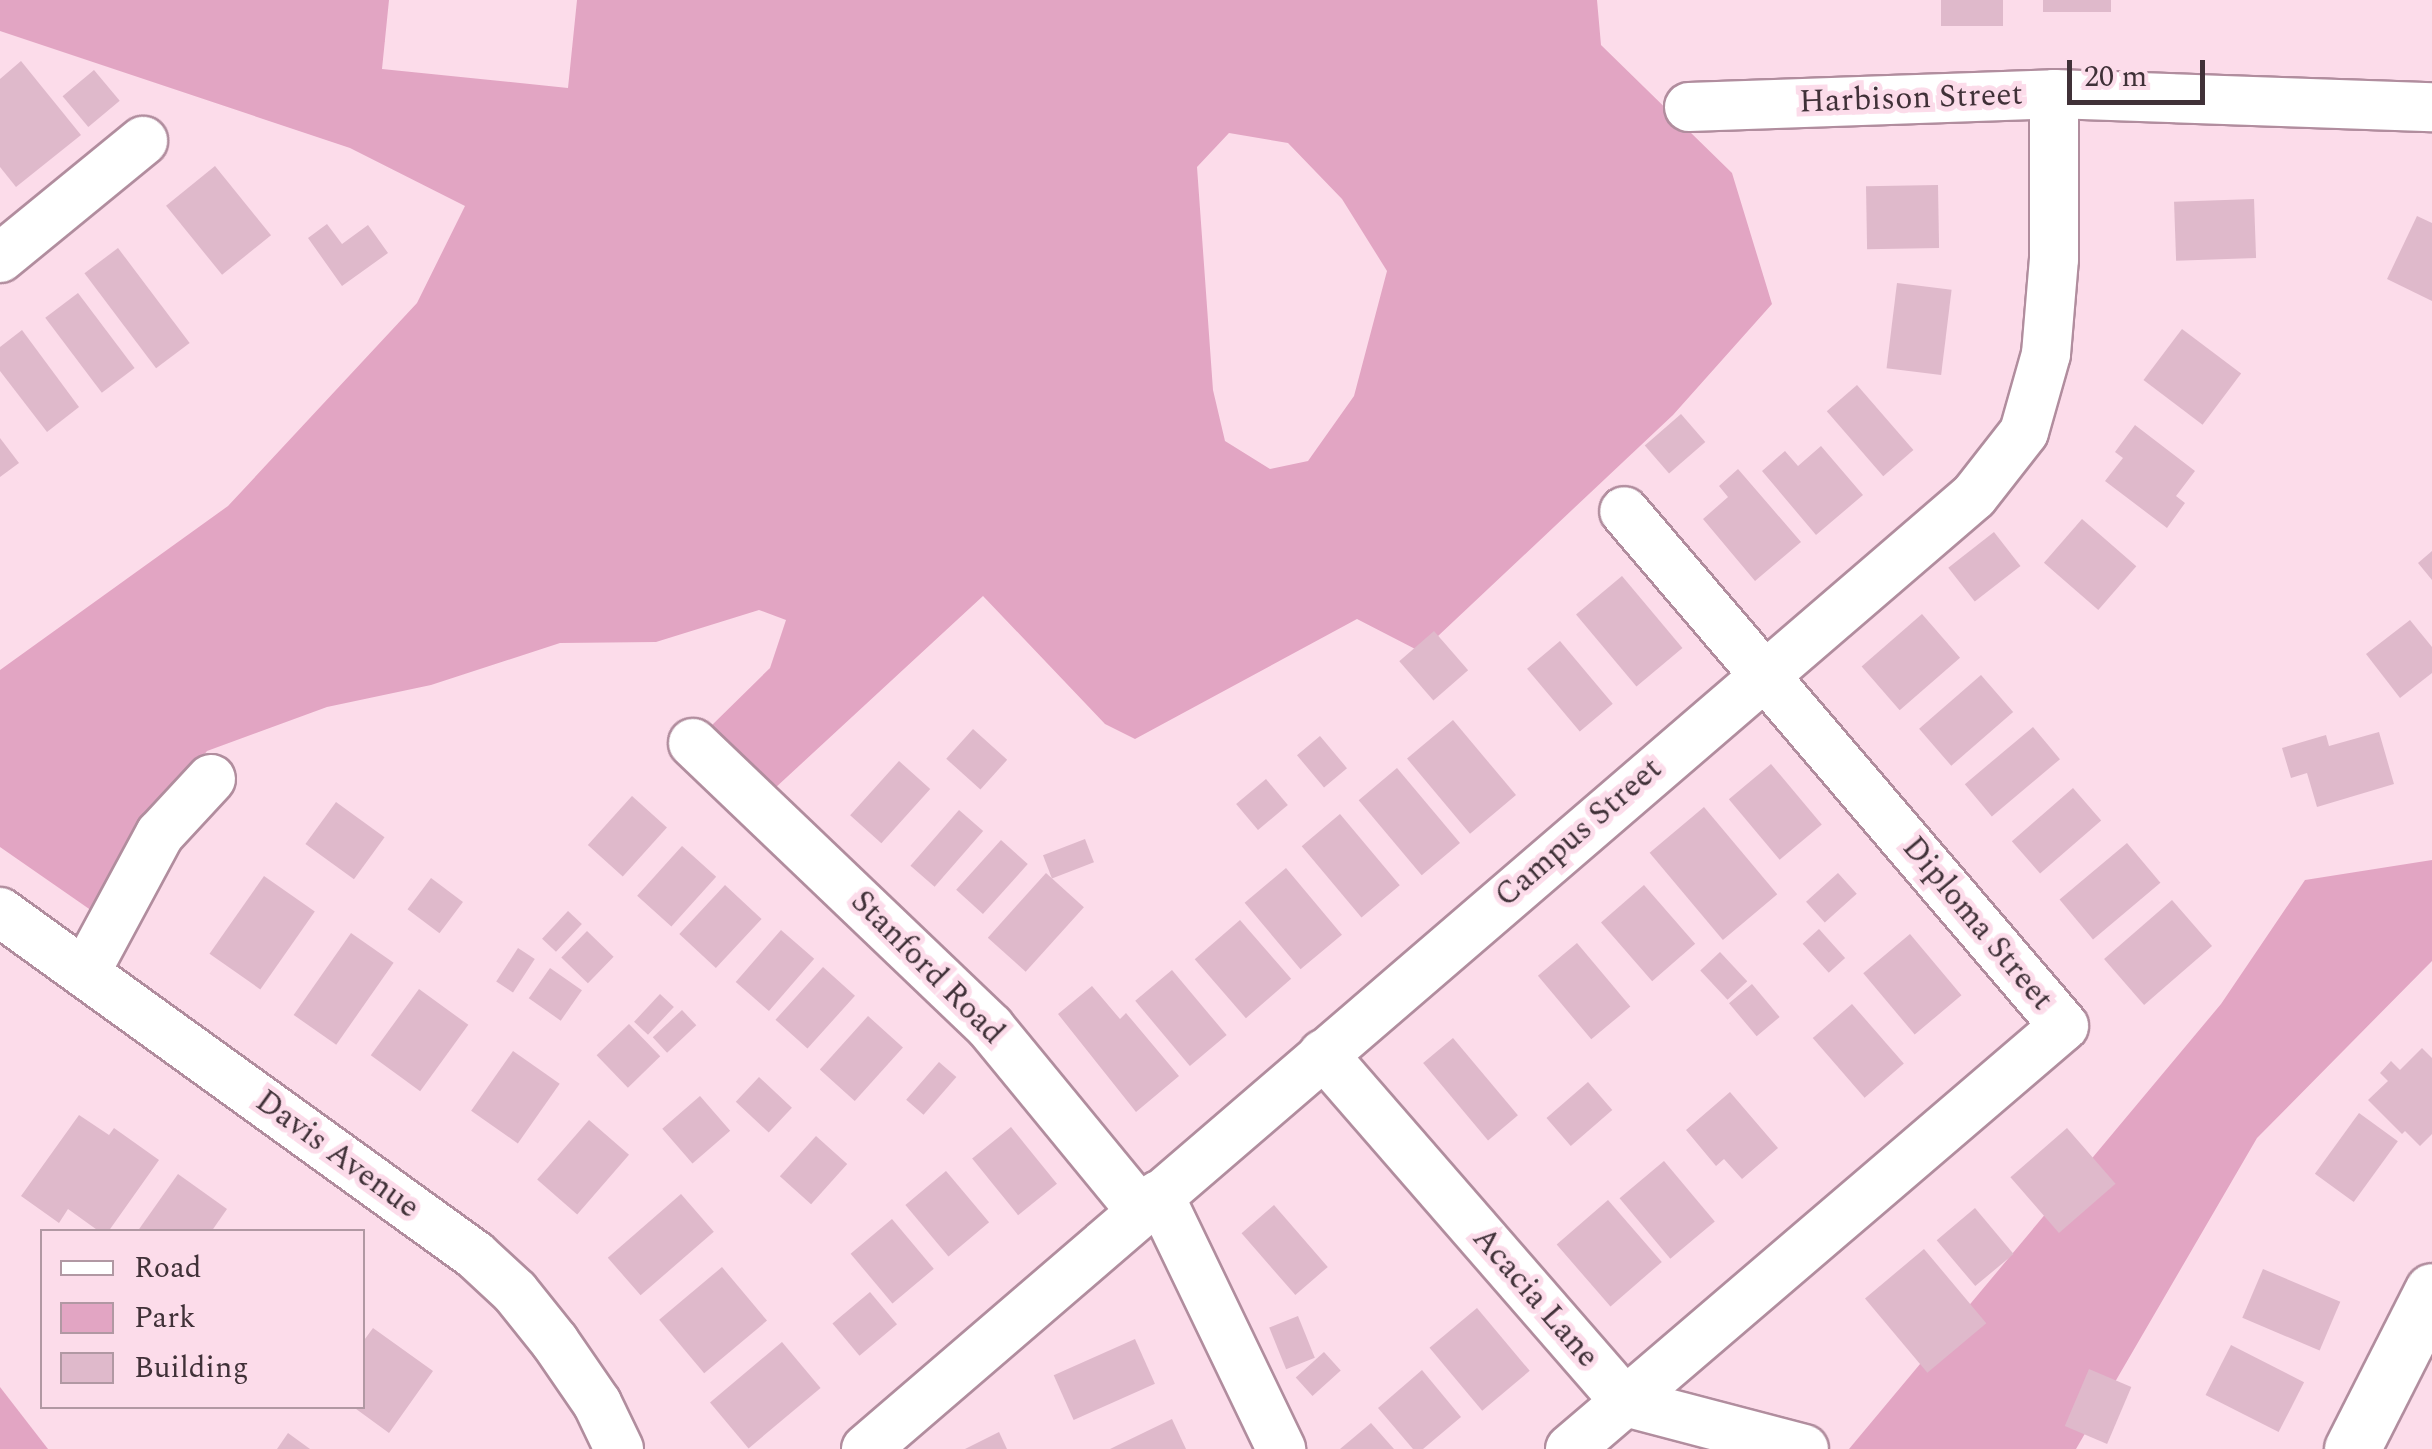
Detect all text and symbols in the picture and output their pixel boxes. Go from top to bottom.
scale bar [2072,40,2210,102]
text: 20 m [2084,54,2147,100]
street label: Harbison Street [1798,76,2024,122]
street label: Campus Street [1488,750,1670,916]
street label: Diploma Street [1893,829,2061,1019]
street label: Stanford Road [842,883,1012,1053]
street label: Davis Avenue [248,1083,426,1227]
street label: Acacia Lane [1464,1220,1606,1376]
legend [40,1229,365,1409]
text: Road [134,1245,202,1291]
text: Park [134,1295,196,1341]
text: Building [134,1345,249,1391]

